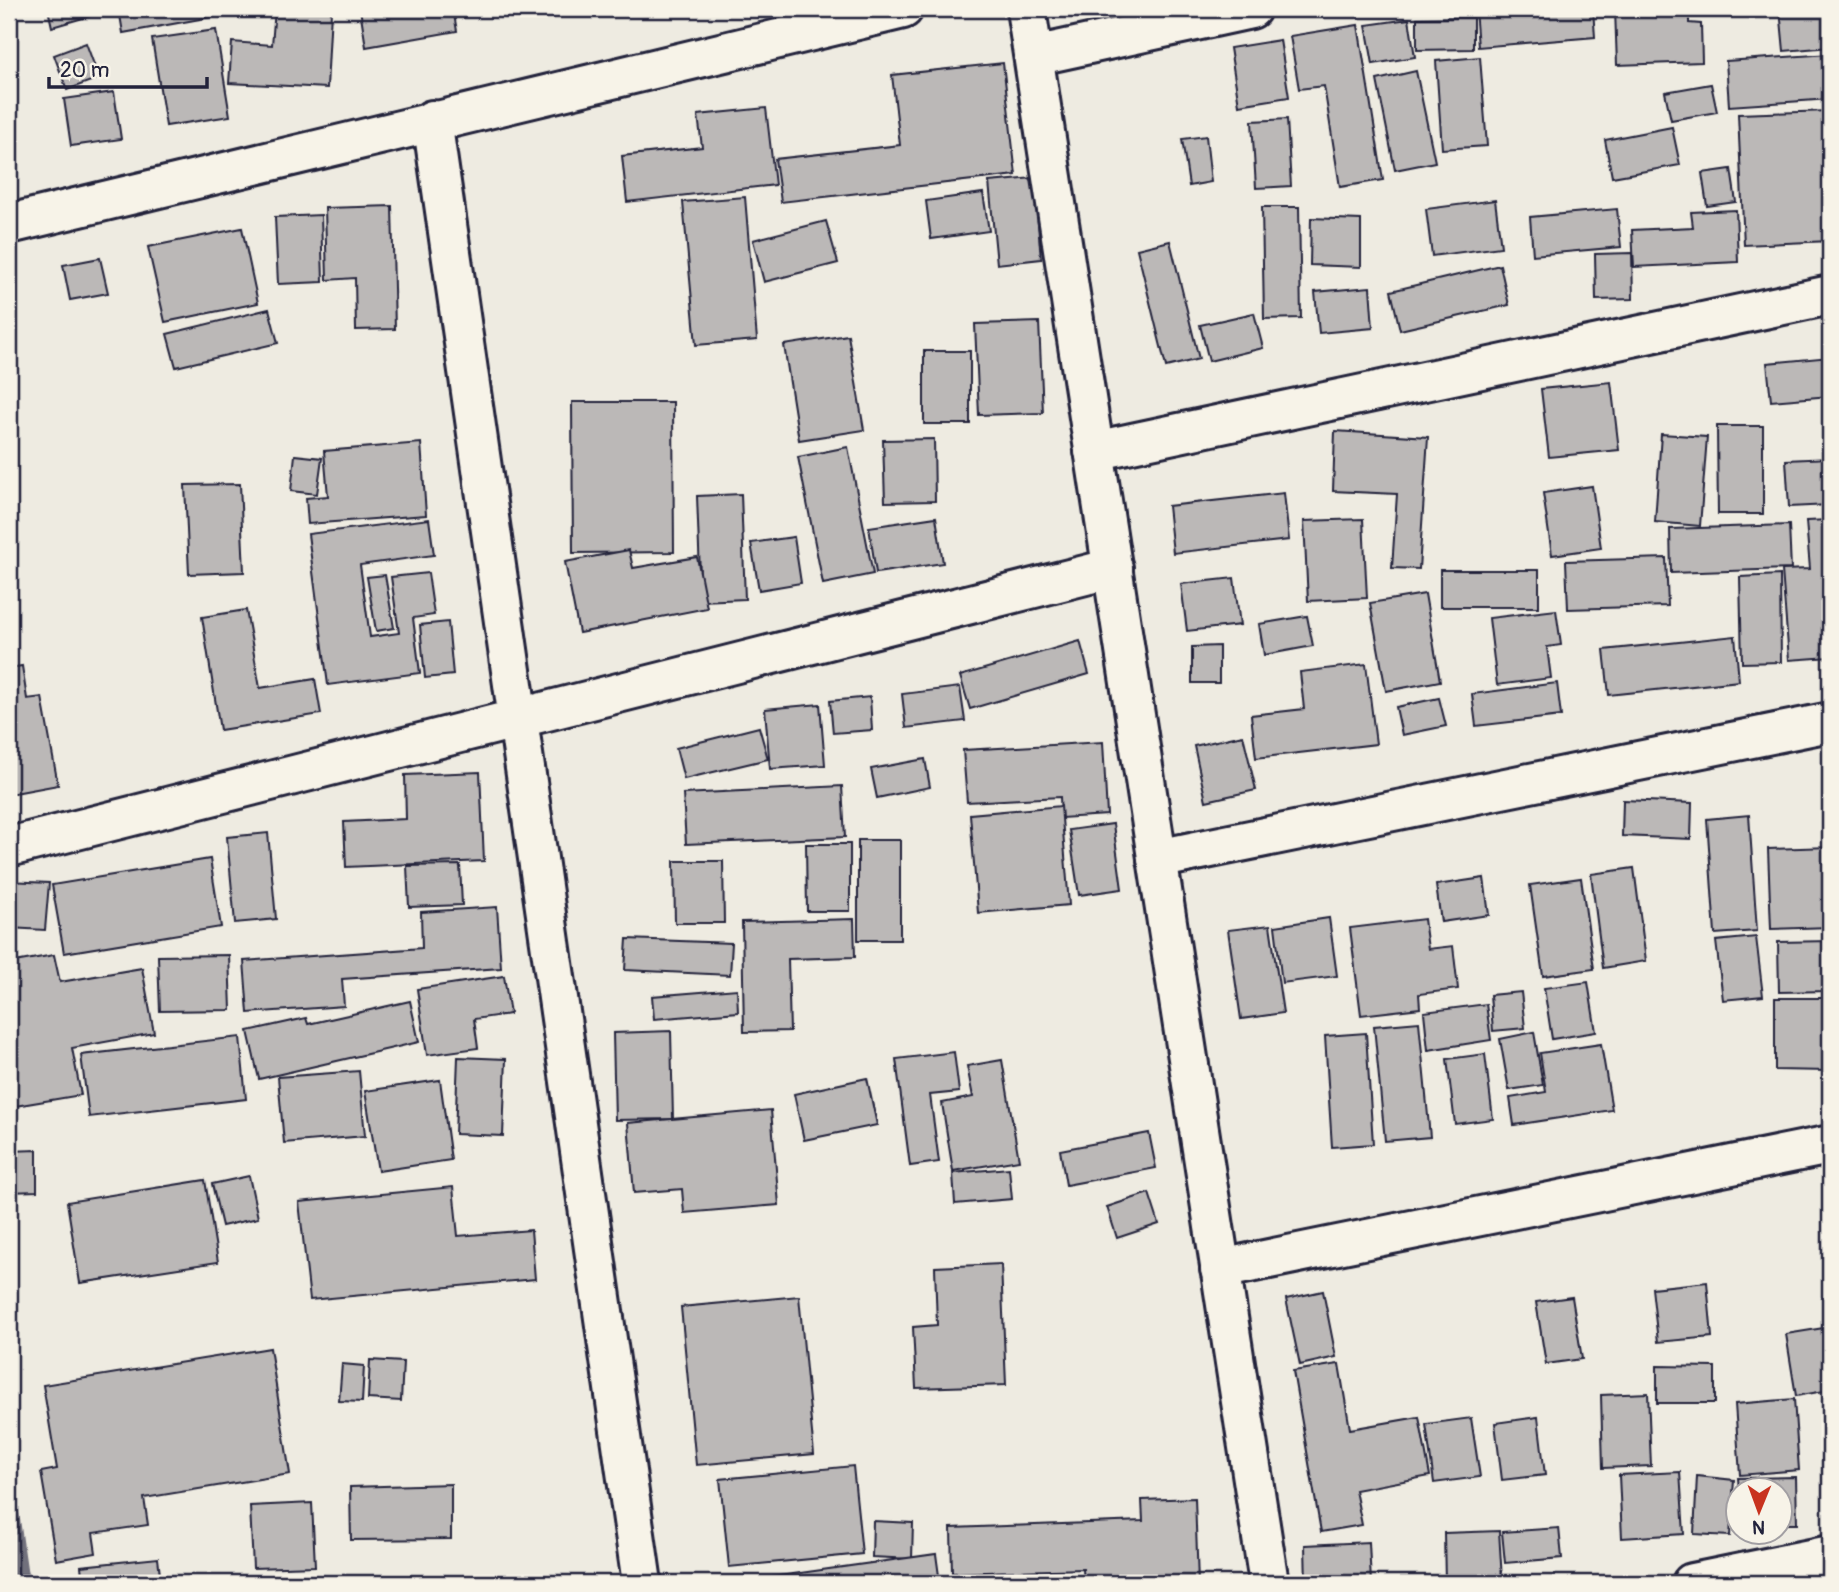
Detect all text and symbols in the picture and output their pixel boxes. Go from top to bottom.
scale bar [49,46,206,90]
text: 20 m [60,57,109,84]
north arrow [1724,1476,1794,1546]
text: N [1752,1515,1765,1539]

